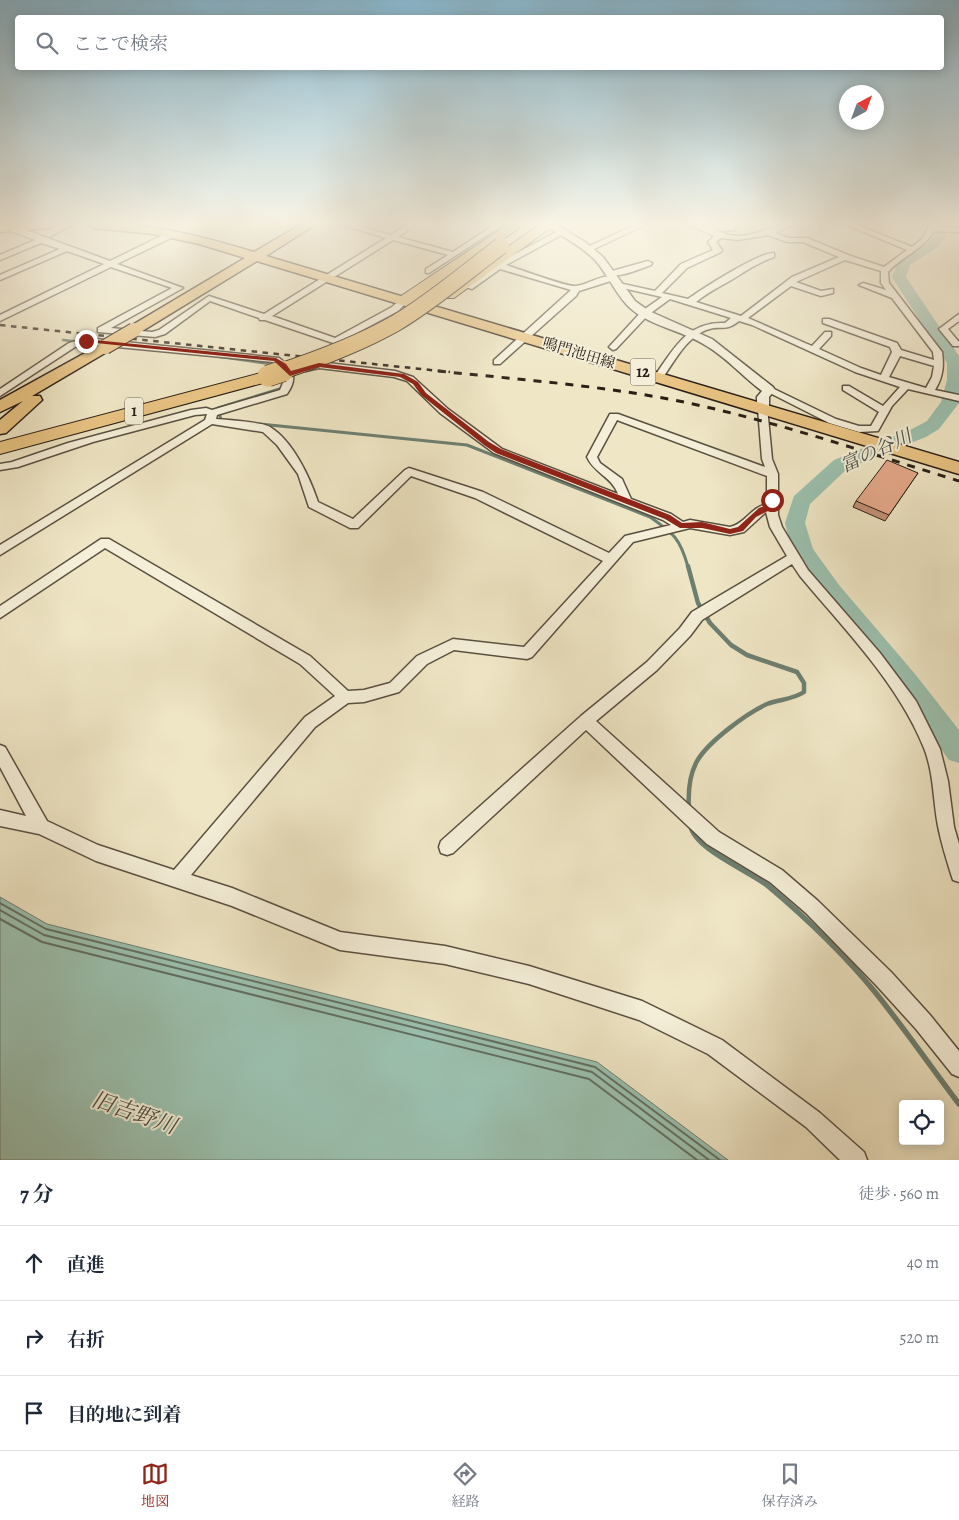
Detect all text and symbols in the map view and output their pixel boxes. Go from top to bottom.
search box [15,15,944,70]
icon: search [33,29,61,57]
text: ここで検索 [73,31,168,57]
north arrow [839,85,884,130]
route end [75,330,98,353]
street label: 鳴門池田線 [540,332,618,374]
road number: 12 [630,358,656,386]
road number: 1 [125,398,143,424]
water label: 富の谷川 [836,422,918,479]
route start [761,489,784,512]
water label: 旧吉野川 [88,1084,182,1142]
map controls [899,1100,944,1145]
button: locate [899,1100,944,1145]
text: 7 分 [20,1180,54,1208]
text: 徒歩 · 560 m [858,1183,939,1205]
icon: ahead [20,1249,48,1277]
text: 直進 [67,1252,105,1278]
text: 40 m [907,1252,939,1274]
icon: right [20,1324,48,1352]
text: 右折 [67,1327,105,1353]
text: 520 m [900,1327,939,1349]
icon: arrive [20,1399,48,1427]
text: 目的地に到着 [67,1402,181,1428]
tab: 地図 [141,1460,169,1511]
tab: 経路 [451,1460,479,1511]
tab: 保存済み [762,1460,818,1511]

